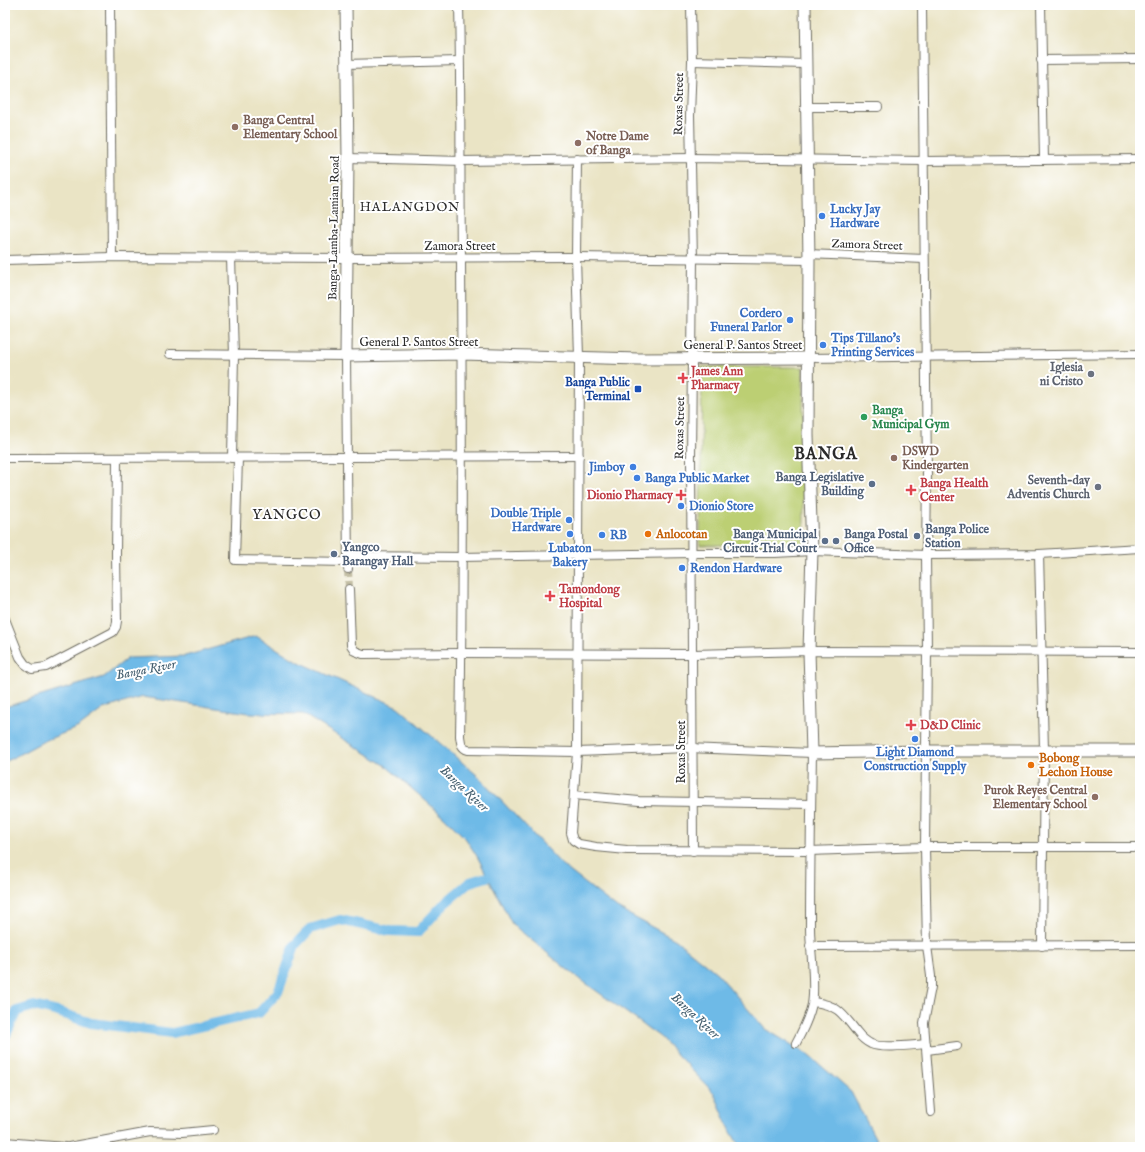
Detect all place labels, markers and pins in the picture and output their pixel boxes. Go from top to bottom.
place label: Banga Central Elementary School [243,113,338,143]
marker: Banga Central Elementary School [230,122,240,132]
place label: Notre Dame of Banga [585,129,649,159]
marker: Notre Dame of Banga [573,138,583,148]
place label: Lucky Jay Hardware [829,202,882,231]
marker: Lucky Jay Hardware [817,211,827,221]
place label: Cordero Funeral Parlor [710,306,783,335]
marker: Cordero Funeral Parlor [785,315,795,325]
place label: Tips Tillano's Printing Services [830,331,915,361]
marker: Tips Tillano's Printing Services [818,340,828,350]
place label: Iglesia ni Cristo [1040,360,1084,389]
place label: James Ann Pharmacy [689,364,744,394]
marker: Iglesia ni Cristo [1086,369,1096,379]
marker: James Ann Pharmacy [678,373,688,383]
place label: Banga Public Terminal [565,375,631,404]
marker: Banga Public Terminal [633,384,643,394]
place label: Banga Municipal Gym [872,403,950,433]
marker: Banga Municipal Gym [859,412,869,422]
place label: DSWD Kindergarten [902,444,969,474]
marker: DSWD Kindergarten [889,453,899,463]
place label: Jimboy [587,460,626,476]
marker: Jimboy [628,462,638,472]
place label: Banga Legislative Building [776,470,864,500]
place label: Banga Public Market [645,471,750,487]
marker: Banga Public Market [632,473,642,483]
place label: Seventh-day Adventis Church [1006,473,1091,502]
place label: Banga Health Center [920,476,989,505]
marker: Banga Legislative Building [867,479,877,489]
marker: Seventh-day Adventis Church [1093,482,1103,492]
marker: Banga Health Center [905,484,917,496]
place label: Dionio Pharmacy [587,488,674,504]
marker: Dionio Pharmacy [676,490,686,500]
place label: Dionio Store [689,499,754,514]
marker: Dionio Store [676,501,686,511]
place label: Double Triple Hardware [490,506,561,535]
marker: Double Triple Hardware [564,515,574,525]
place label: Banga Police Station [925,522,990,551]
place label: Anlocotan [655,527,708,542]
place label: Banga Municipal Circuit Trial Court [723,527,818,556]
place label: Banga Postal Office [844,527,909,556]
place label: RB [610,528,627,543]
marker: Lubaton Bakery [565,529,575,539]
marker: Anlocotan [643,529,653,539]
marker: RB [597,530,607,540]
marker: Banga Police Station [912,531,922,541]
marker: Banga Municipal Circuit Trial Court [820,536,830,546]
marker: Banga Postal Office [831,536,841,546]
place label: Yangco Barangay Hall [342,540,414,570]
place label: Lubaton Bakery [547,541,592,571]
marker: Yangco Barangay Hall [329,549,339,559]
place label: Rendon Hardware [690,561,782,576]
marker: Rendon Hardware [677,563,687,573]
place label: Tamondong Hospital [558,582,620,612]
marker: Tamondong Hospital [544,590,556,602]
place label: D&D Clinic [920,718,982,733]
marker: D&D Clinic [905,719,917,731]
marker: Light Diamond Construction Supply [910,734,920,744]
place label: Light Diamond Construction Supply [864,745,967,775]
place label: Bobong Lechon House [1038,751,1113,780]
marker: Bobong Lechon House [1026,760,1036,770]
place label: Purok Reyes Central Elementary School [984,783,1088,813]
marker: Purok Reyes Central Elementary School [1090,792,1100,802]

